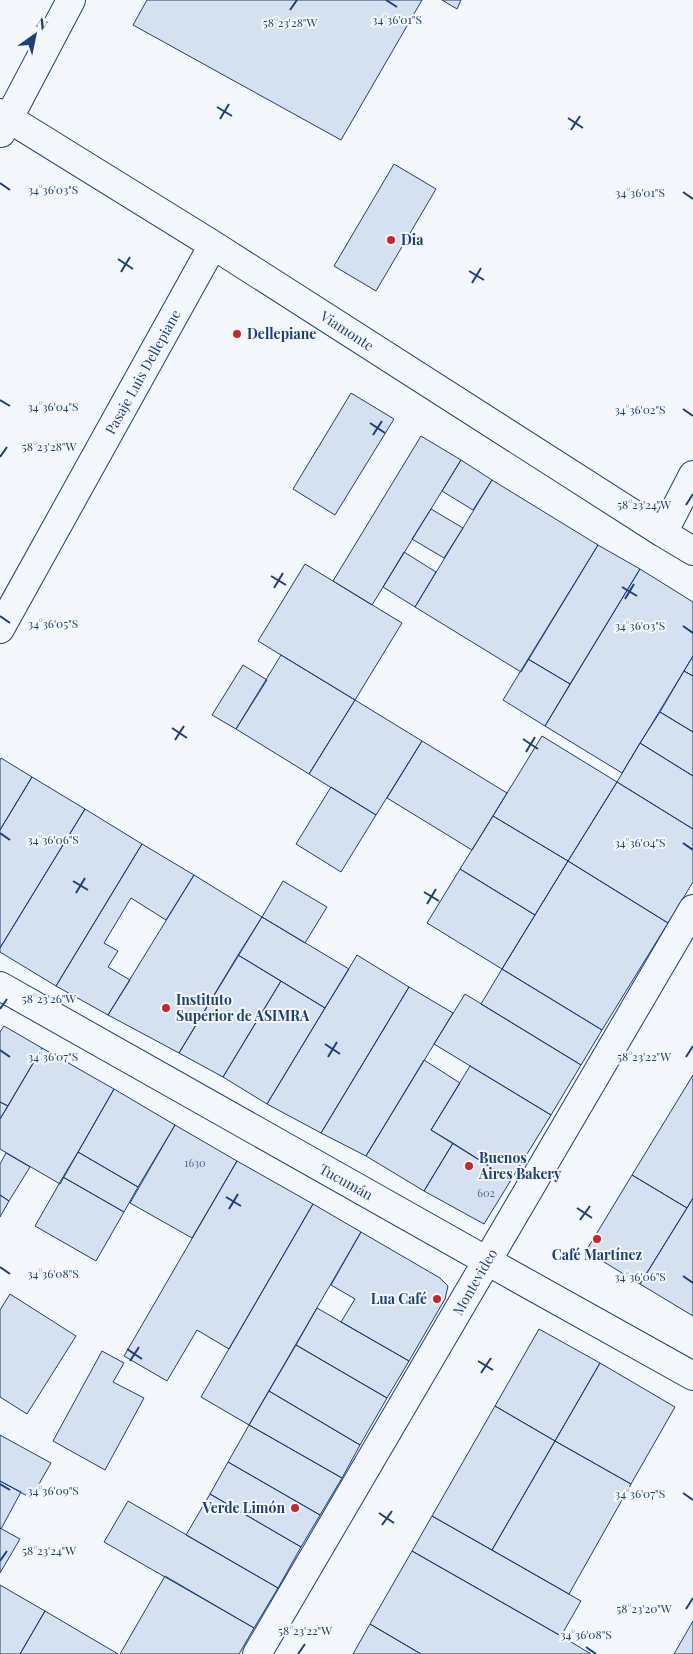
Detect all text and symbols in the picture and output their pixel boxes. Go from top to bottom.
north arrow [10,10,60,60]
text: 34°36'01"S [372,11,422,27]
text: N [33,13,52,34]
text: 58°23'28"W [263,14,317,30]
text: 34°36'03"S [28,181,78,197]
text: 34°36'01"S [615,184,665,200]
place label: Dia [401,230,424,249]
marker: Dia [385,234,397,246]
street label: Pasaje Luis Dellepiane [100,306,185,437]
street label: Viamonte [316,306,378,355]
place label: Dellepiane [247,324,316,343]
marker: Dellepiane [231,328,243,340]
text: 34°36'04"S [27,398,79,414]
text: 34°36'02"S [614,401,666,417]
text: 58°23'28"W [22,438,76,454]
text: 58°23'24"W [617,496,671,512]
text: 34°36'05"S [28,615,78,631]
text: 34°36'03"S [615,617,665,633]
text: 34°36'06"S [27,831,79,847]
text: 34°36'04"S [614,834,666,850]
text: 58°23'26"W [22,990,76,1006]
place label: Instituto Superior de ASIMRA [176,990,310,1025]
marker: Instituto Superior de ASIMRA [160,1002,172,1014]
text: 34°36'07"S [28,1048,78,1064]
text: 58°23'22"W [617,1048,671,1064]
place label: Buenos Aires Bakery [478,1148,562,1183]
house number: 1630 [184,1155,206,1170]
street label: Tucumán [316,1159,377,1204]
marker: Buenos Aires Bakery [463,1160,475,1172]
house number: 602 [477,1185,495,1200]
marker: Café Martínez [591,1233,603,1245]
street label: Montevideo [448,1245,501,1318]
place label: Café Martínez [552,1245,643,1264]
text: 34°36'08"S [27,1265,79,1281]
text: 34°36'06"S [614,1268,666,1284]
place label: Lua Café [371,1289,427,1308]
marker: Lua Café [431,1293,443,1305]
text: 34°36'09"S [27,1482,79,1498]
text: 34°36'07"S [615,1485,665,1501]
place label: Verde Limón [201,1498,285,1517]
marker: Verde Limón [289,1502,301,1514]
text: 58°23'24"W [22,1542,76,1558]
text: 58°23'20"W [616,1600,672,1616]
text: 58°23'22"W [278,1622,332,1638]
text: 34°36'08"S [560,1626,612,1642]

